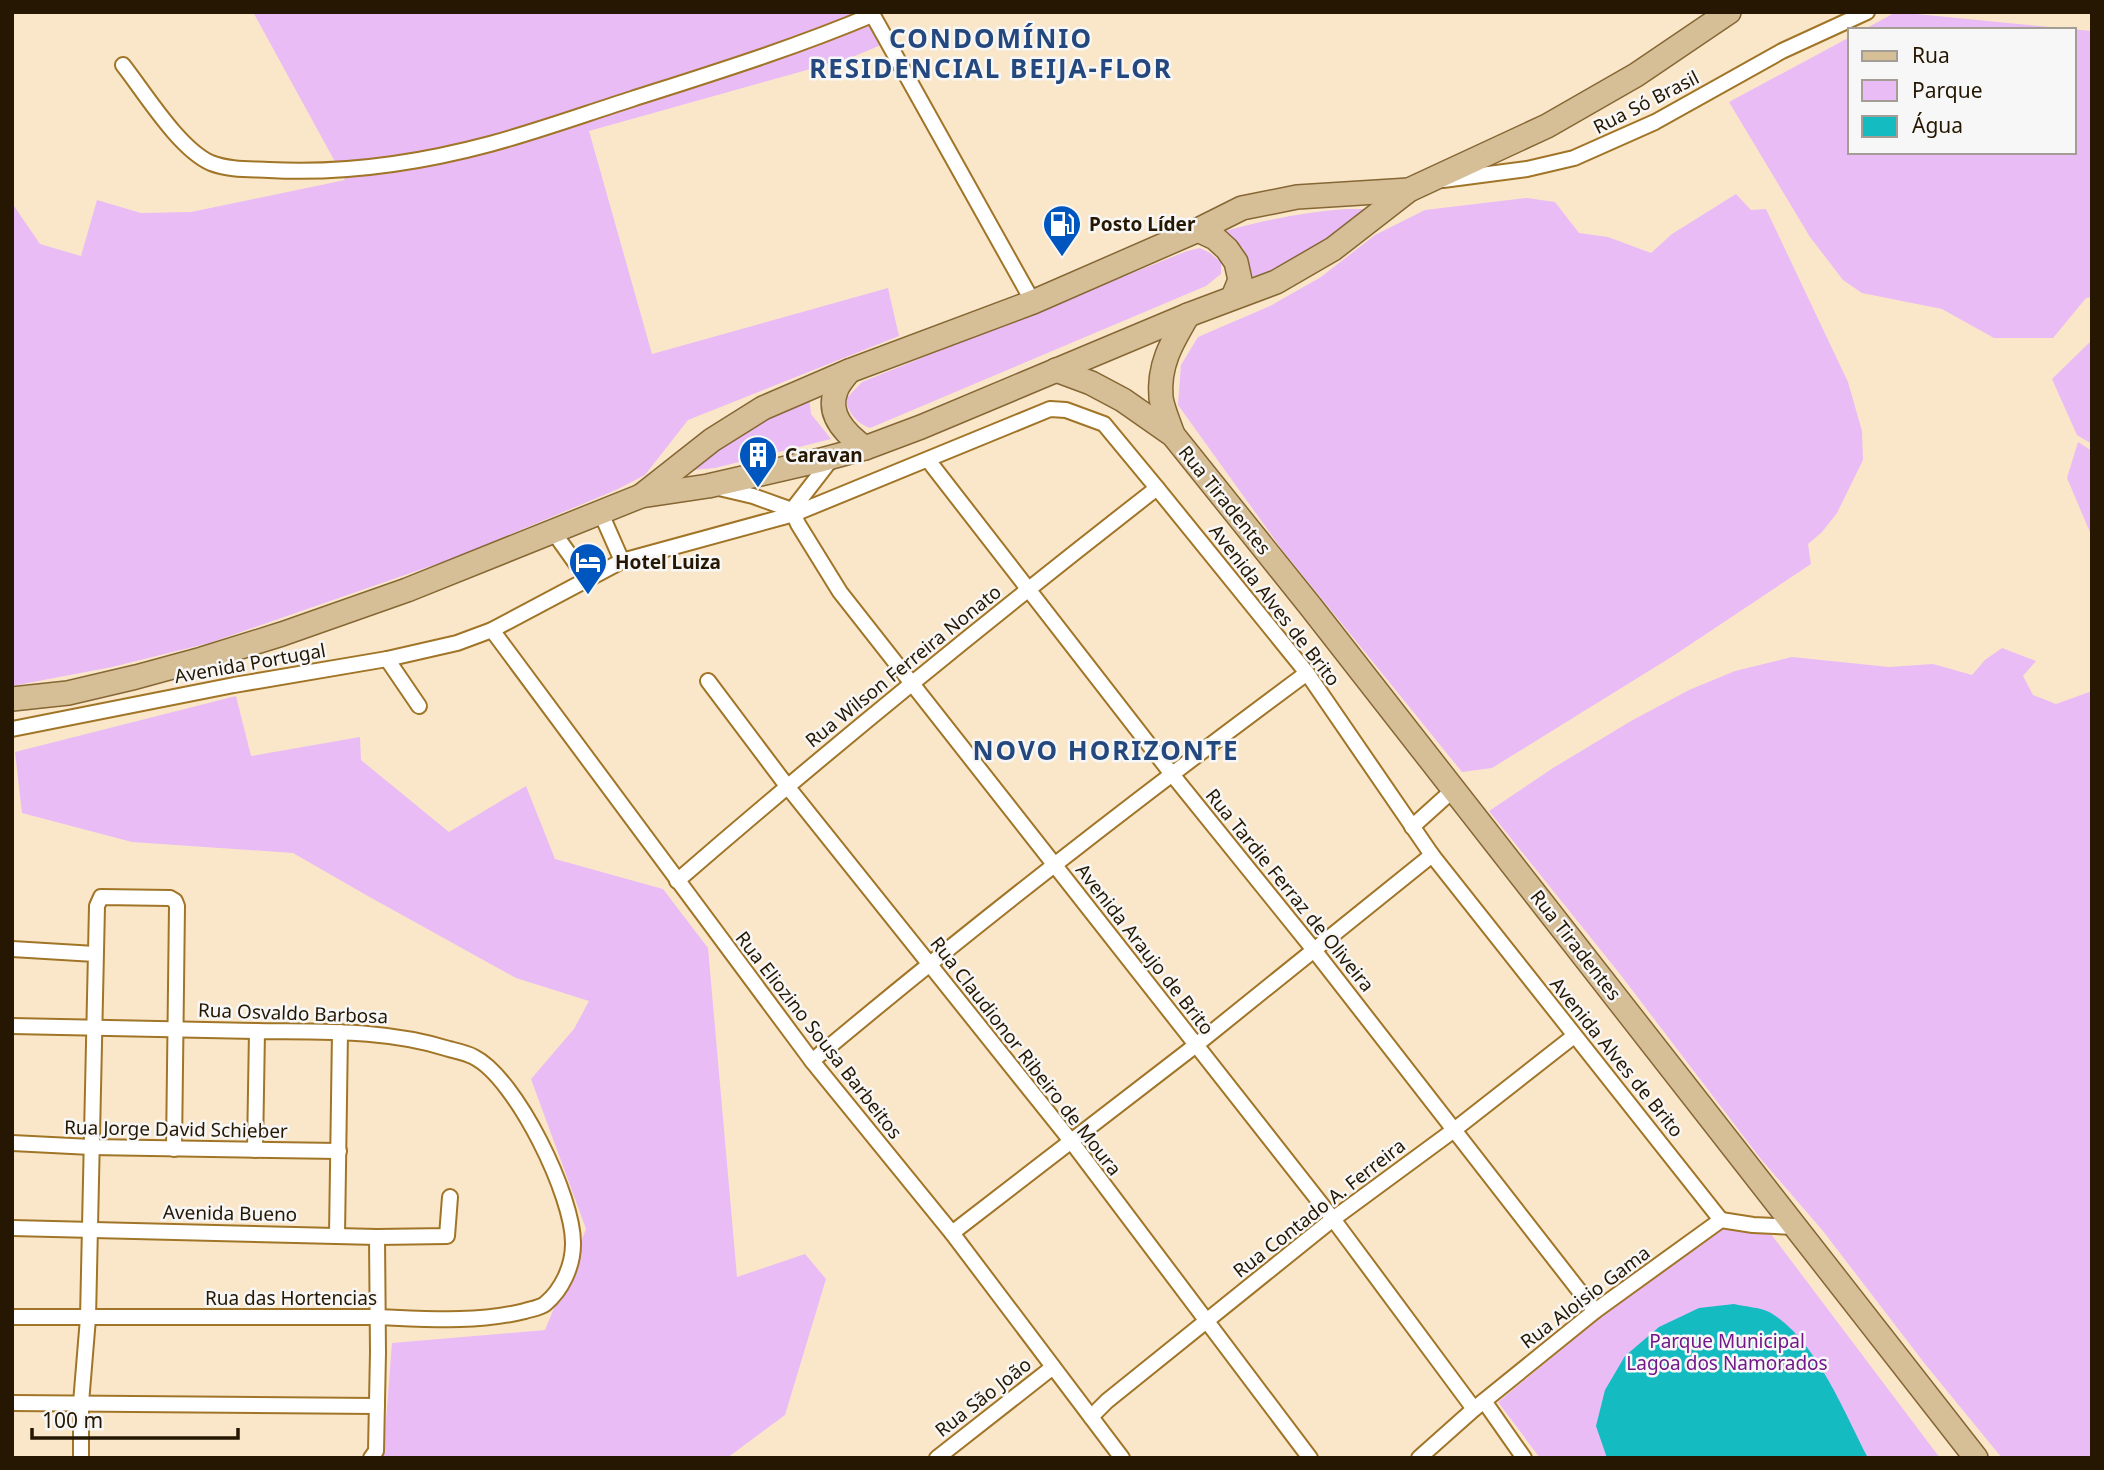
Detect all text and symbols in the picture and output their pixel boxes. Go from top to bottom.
district label: CONDOMÍNIO RESIDENCIAL BEIJA-FLOR [809,20,1173,86]
legend [1848,28,2076,154]
text: Rua [1912,41,1950,69]
street label: Rua Só Brasil [1589,64,1703,140]
text: Parque [1912,76,1982,104]
text: Água [1912,111,1963,139]
fuel station icon: Posto Líder [1041,203,1083,258]
place label: Posto Líder [1089,211,1196,237]
building icon: Caravan [737,434,779,489]
street label: Rua Tiradentes [1173,440,1277,560]
place label: Caravan [785,442,863,468]
street label: Avenida Alves de Brito [1204,519,1346,691]
hotel icon: Hotel Luiza [567,541,609,596]
place label: Hotel Luiza [615,549,721,575]
street label: Rua Wilson Ferreira Nonato [800,579,1006,753]
street label: Avenida Portugal [172,637,328,689]
district label: NOVO HORIZONTE [972,732,1240,768]
street label: Rua Tardie Ferraz de Oliveira [1200,783,1380,997]
street label: Avenida Araujo de Brito [1070,858,1220,1040]
street label: Rua Tiradentes [1525,884,1627,1006]
street label: Rua Eliozino Sousa Barbeitos [730,926,908,1144]
street label: Rua Claudionor Ribeiro de Moura [924,931,1128,1181]
street label: Avenida Alves de Brito [1544,972,1690,1142]
street label: Rua Osvaldo Barbosa [197,997,389,1029]
street label: Rua Jorge David Schieber [64,1114,288,1144]
street label: Rua Contado A. Ferreira [1228,1133,1410,1283]
street label: Avenida Bueno [163,1199,297,1227]
street label: Rua Aloisio Gama [1515,1240,1655,1354]
street label: Rua das Hortencias [205,1285,377,1311]
park label: Parque Municipal Lagoa dos Namorados [1626,1328,1828,1376]
street label: Rua São João [929,1351,1037,1443]
scale bar [32,1396,238,1440]
text: 100 m [42,1406,103,1434]

